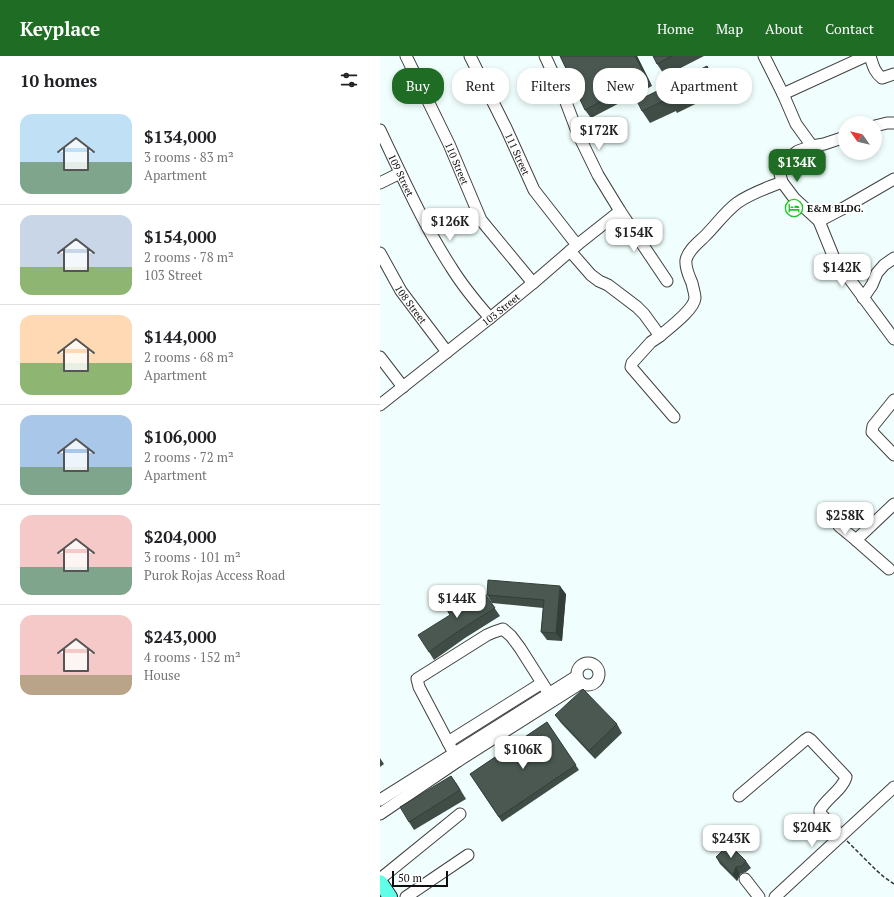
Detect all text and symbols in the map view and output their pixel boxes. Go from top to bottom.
text: Keyplace [20,16,100,41]
text: Home [657,19,694,38]
text: Map [716,19,743,38]
text: About [765,19,803,38]
text: Contact [825,19,874,38]
chip: Buy [392,68,444,104]
chip: Rent [452,68,509,104]
chip: Filters [517,68,585,104]
chip: New [593,68,648,104]
chip: Apartment [656,68,752,104]
text: 10 homes [20,69,97,92]
icon: filters [338,69,360,91]
north arrow [838,116,882,160]
map controls [838,116,882,160]
pin: $172K [571,117,627,151]
text: $172K [580,121,618,139]
text: $134,000 [144,125,216,148]
icon: home [52,130,100,178]
street label: 111 Street [502,131,533,178]
street label: 110 Street [442,140,472,187]
text: 3 rooms · 83 m² [144,148,234,166]
pin: $134K [769,149,825,183]
street label: 109 Street [385,152,417,199]
text: $134K [778,153,816,171]
text: Apartment [144,166,207,184]
hotel icon: E&M BLDG. [784,198,804,218]
place label: E&M BLDG. [807,202,864,215]
pin: $126K [422,208,478,242]
text: $126K [431,212,469,230]
pin: $154K [606,219,662,253]
text: $154K [615,223,653,241]
text: $154,000 [144,225,216,248]
icon: home [52,231,100,279]
text: 2 rooms · 78 m² [144,248,234,266]
pin: $142K [814,254,870,288]
text: $142K [823,258,861,276]
text: 103 Street [144,266,203,284]
street label: 108 Street [392,283,430,327]
street label: 103 Street [479,290,523,329]
text: $144,000 [144,325,216,348]
icon: home [52,331,100,379]
text: 2 rooms · 68 m² [144,348,234,366]
text: Apartment [144,366,207,384]
text: $106,000 [144,425,216,448]
icon: home [52,431,100,479]
text: 2 rooms · 72 m² [144,448,234,466]
text: Apartment [144,466,207,484]
pin: $258K [817,502,873,536]
text: $258K [826,506,864,524]
text: $204,000 [144,525,216,548]
icon: home [52,531,100,579]
text: 3 rooms · 101 m² [144,548,241,566]
text: Purok Rojas Access Road [144,566,285,584]
pin: $144K [429,585,485,619]
text: $144K [438,589,476,607]
text: $243,000 [144,625,216,648]
icon: home [52,631,100,679]
text: 4 rooms · 152 m² [144,648,241,666]
text: House [144,666,180,684]
pin: $106K [495,736,551,770]
text: $106K [504,740,542,758]
pin: $204K [784,814,840,848]
text: $204K [793,818,831,836]
pin: $243K [703,825,759,859]
text: $243K [712,829,750,847]
scale bar [392,869,448,888]
text: 50 m [398,871,422,885]

